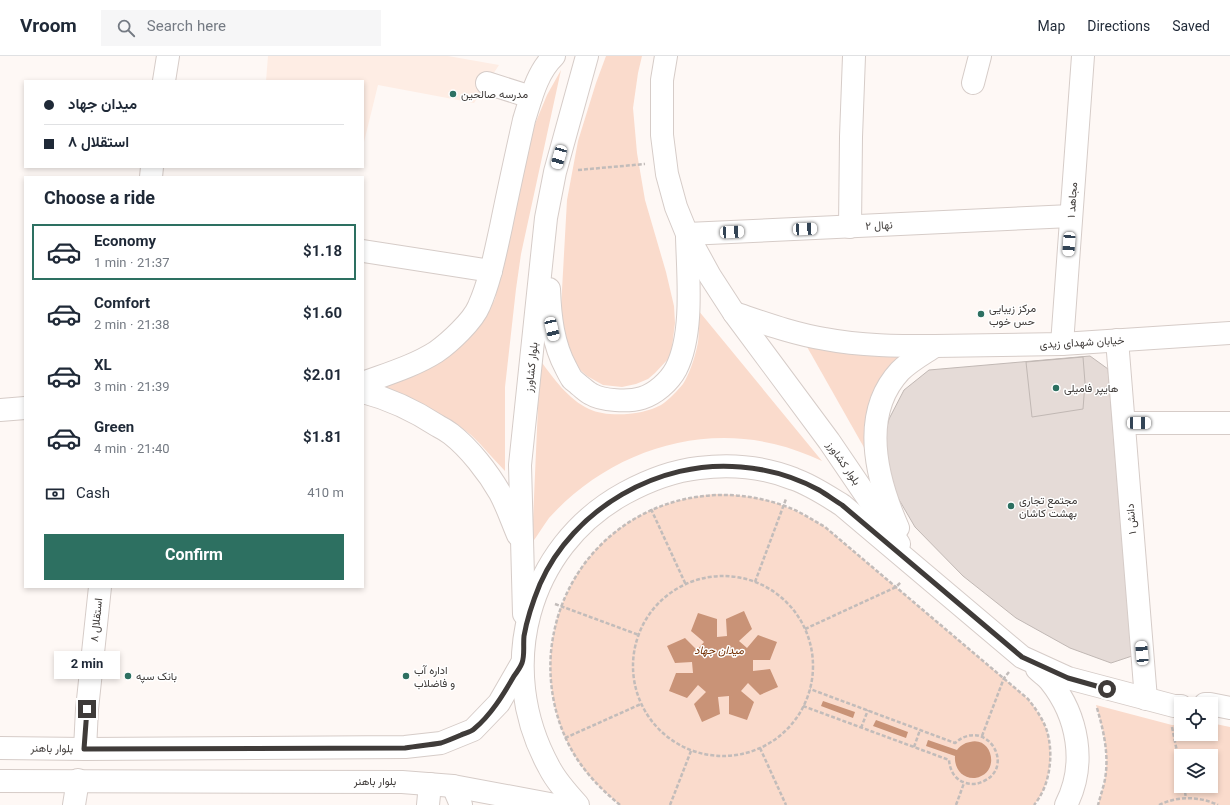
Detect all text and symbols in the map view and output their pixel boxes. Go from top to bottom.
search box [101,10,381,46]
text: Vroom [20,13,77,42]
text: Search here [147,16,226,39]
icon: search [115,17,137,39]
text: Map [1038,17,1065,39]
text: Directions [1087,17,1150,39]
text: Saved [1172,17,1210,39]
place label: مدرسه صالحین [461,87,528,104]
marker: مدرسه صالحین [448,89,458,99]
text: میدان جهاد [68,94,137,117]
text: استقلال ۸ [68,132,129,155]
car [550,144,568,170]
street label: مجاهد ۱ [1064,181,1083,219]
text: Choose a ride [44,186,155,214]
street label: نهال ۲ [865,217,893,236]
car [793,222,817,236]
car [720,225,744,239]
text: Economy [94,231,156,254]
car [1062,232,1076,256]
icon: car [46,234,82,270]
text: $1.18 [303,241,342,264]
text: 1 min · 21:37 [94,254,170,274]
text: Comfort [94,293,150,316]
icon: car [46,296,82,332]
place label: مرکز زیبایی حس خوب [989,301,1036,331]
text: $1.60 [303,303,342,326]
marker: مرکز زیبایی حس خوب [976,309,986,319]
text: 2 min · 21:38 [94,316,170,336]
car [543,316,561,342]
street label: خیابان شهدای زیدی [1039,333,1125,354]
street label: بلوار کشاورز [521,341,544,394]
text: XL [94,355,112,378]
icon: car [46,358,82,394]
text: $2.01 [303,365,342,388]
text: 3 min · 21:39 [94,378,170,398]
place label: هایپر فامیلی [1064,381,1119,398]
marker: هایپر فامیلی [1051,383,1061,393]
text: Green [94,417,134,440]
car [1127,417,1151,429]
icon: car [46,420,82,456]
text: $1.81 [303,427,342,450]
street label: بلوار کشاورز [821,438,864,489]
text: 4 min · 21:40 [94,440,170,460]
icon: cash [44,483,66,505]
text: Cash [76,483,110,506]
text: 410 m [307,484,344,504]
place label: مجتمع تجاری بهشت کاشان [1019,493,1078,523]
marker: مجتمع تجاری بهشت کاشان [1006,501,1016,511]
street label: دانش ۱ [1123,503,1142,535]
button: Confirm [44,534,344,580]
street label: استقلال ۸ [87,597,108,643]
car [1135,641,1149,665]
park label: میدان جهاد [694,643,744,660]
callout: 2 min [54,651,120,679]
text: 2 min [71,655,103,675]
place label: اداره آب و فاضلاب [414,663,455,693]
place label: بانک سپه [136,669,177,686]
marker: بانک سپه [123,671,133,681]
marker: اداره آب و فاضلاب [401,671,411,681]
route start [1098,680,1116,698]
map controls [1174,697,1218,793]
button: locate [1174,697,1218,741]
route end [78,700,96,718]
street label: بلوار باهنر [30,741,73,758]
button: layers [1174,749,1218,793]
street label: بلوار باهنر [353,774,396,791]

